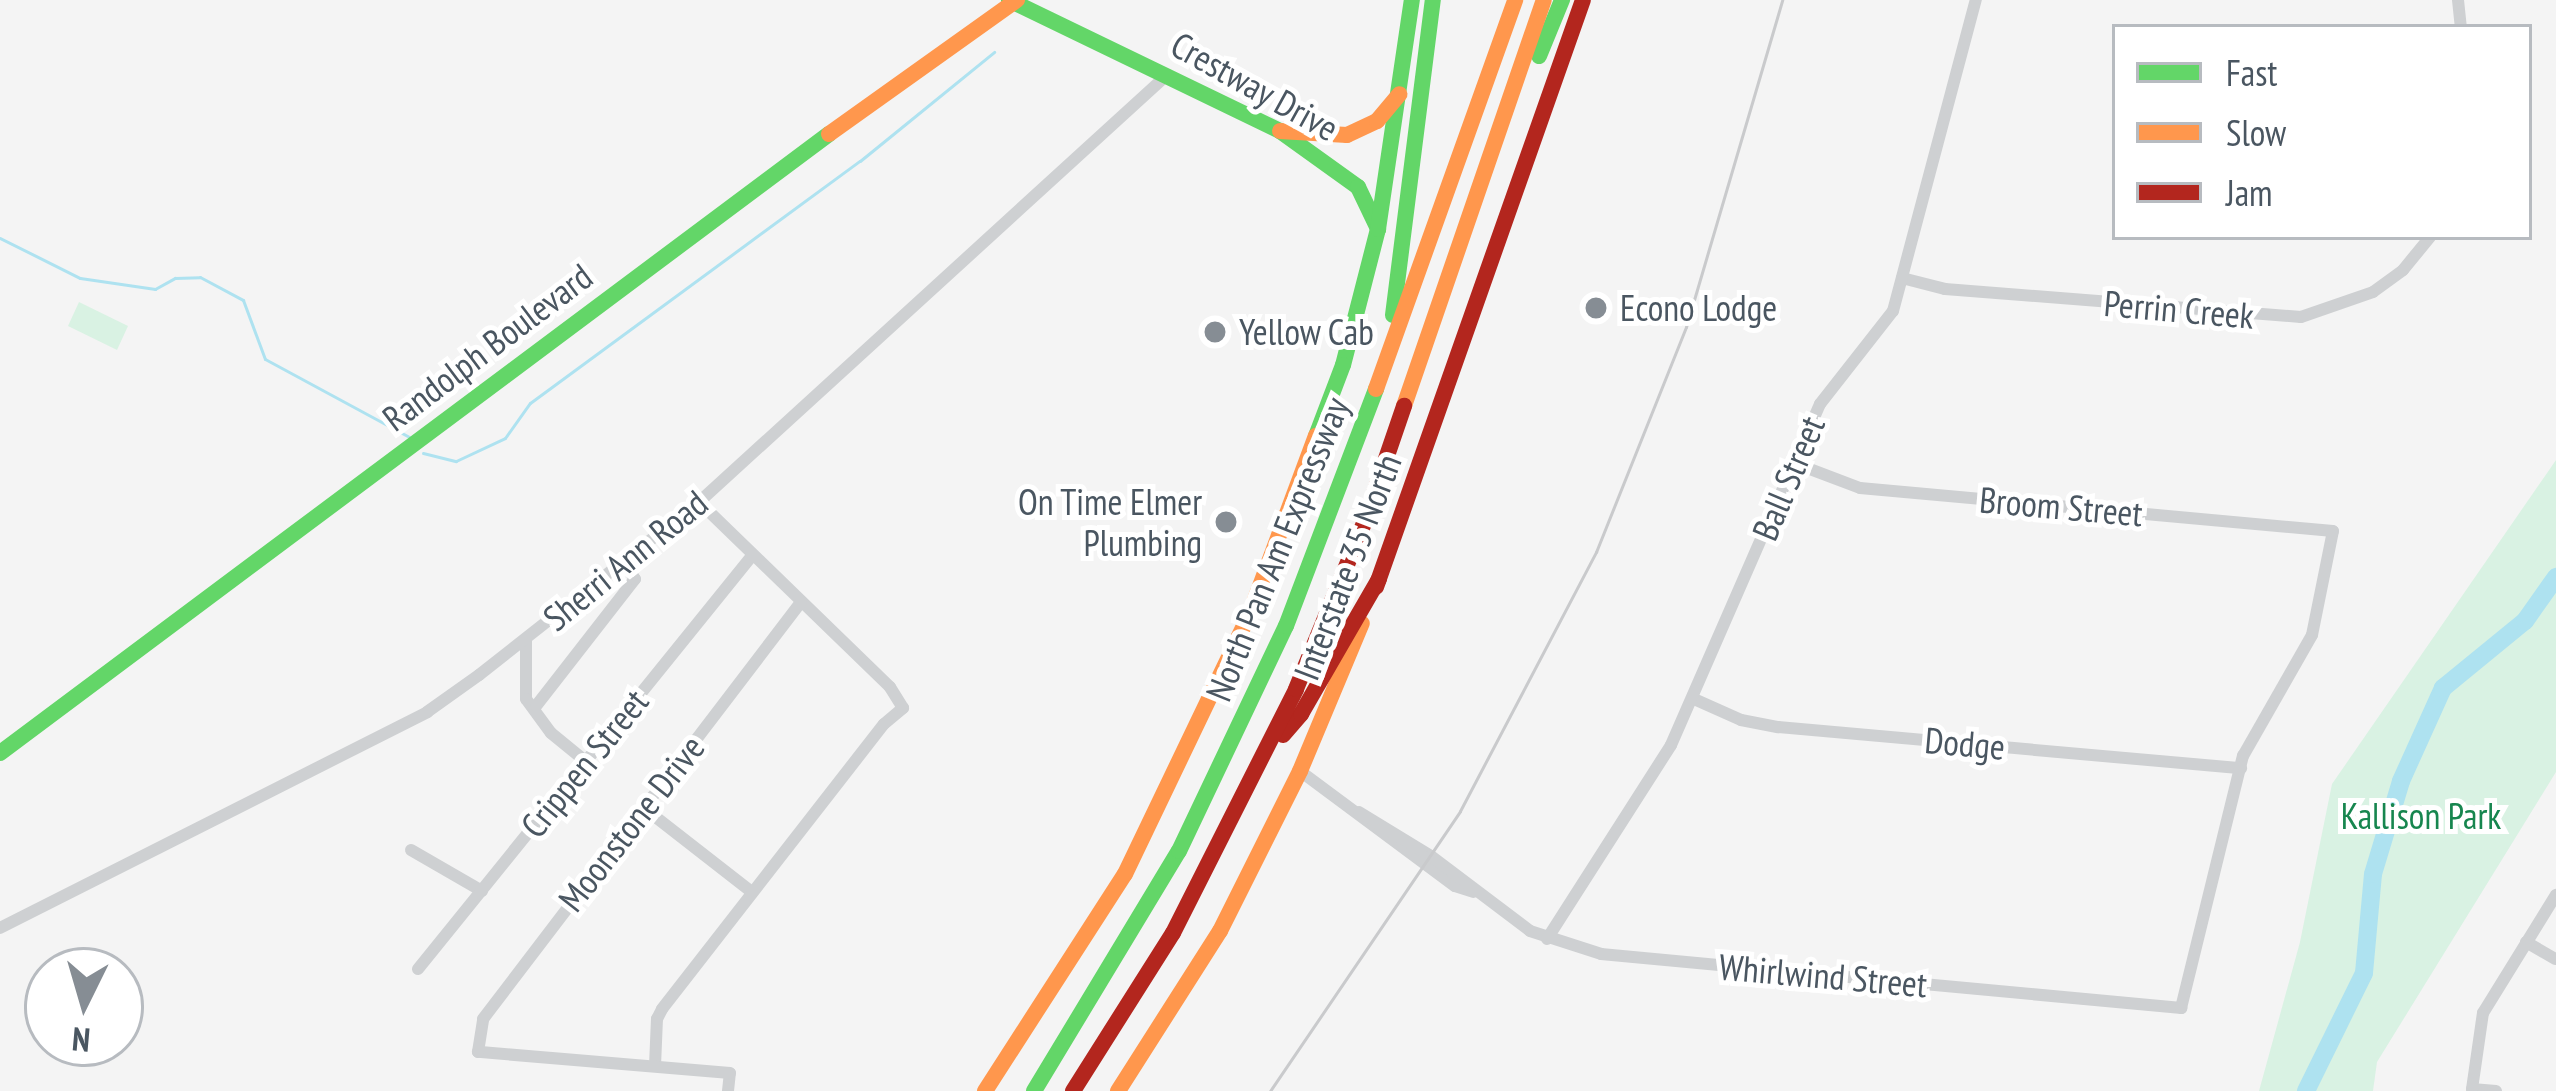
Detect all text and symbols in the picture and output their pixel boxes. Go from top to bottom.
street label: Crestway Drive [1164,22,1346,150]
legend [2112,24,2532,240]
text: Fast [2226,49,2277,96]
text: Slow [2226,109,2286,156]
text: Jam [2226,169,2273,216]
street label: Randolph Boulevard [374,254,600,440]
street label: Perrin Creek [2102,281,2256,337]
place label: Econo Lodge [1620,286,1777,330]
marker: Econo Lodge [1583,295,1609,321]
place label: Yellow Cab [1239,310,1375,354]
marker: Yellow Cab [1202,319,1228,345]
street label: North Pan Am Expressway [1196,391,1358,707]
street label: Ball Street [1743,410,1833,546]
street label: Interstate 35 North [1284,448,1410,686]
street label: Broom Street [1978,477,2144,535]
place label: On Time Elmer Plumbing [1017,479,1202,564]
street label: Sherri Ann Road [534,481,716,639]
marker: On Time Elmer Plumbing [1213,509,1239,535]
street label: Crippen Street [511,680,657,846]
street label: Dodge [1923,718,2007,768]
street label: Moonstone Drive [549,727,713,919]
park label: Kallison Park [2341,794,2501,838]
street label: Whirlwind Street [1717,944,1929,1006]
north arrow [24,947,144,1067]
text: N [70,1018,92,1063]

